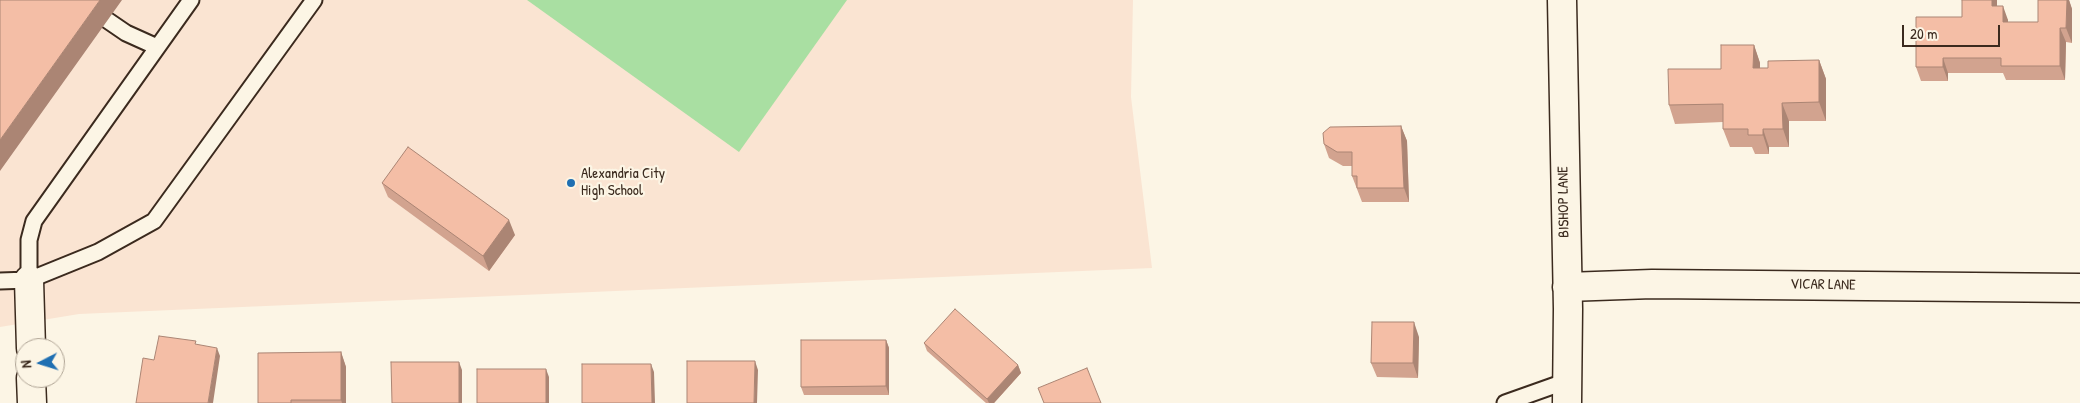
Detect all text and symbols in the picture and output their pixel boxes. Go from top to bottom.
scale bar [1905,15,2002,47]
text: 20 m [1910,23,1937,44]
place label: Alexandria City High School [581,165,665,200]
street label: BISHOP LANE [1554,166,1574,238]
marker: Alexandria City High School [565,177,577,189]
street label: VICAR LANE [1790,275,1856,295]
north arrow [15,338,65,388]
text: N [16,360,35,369]

